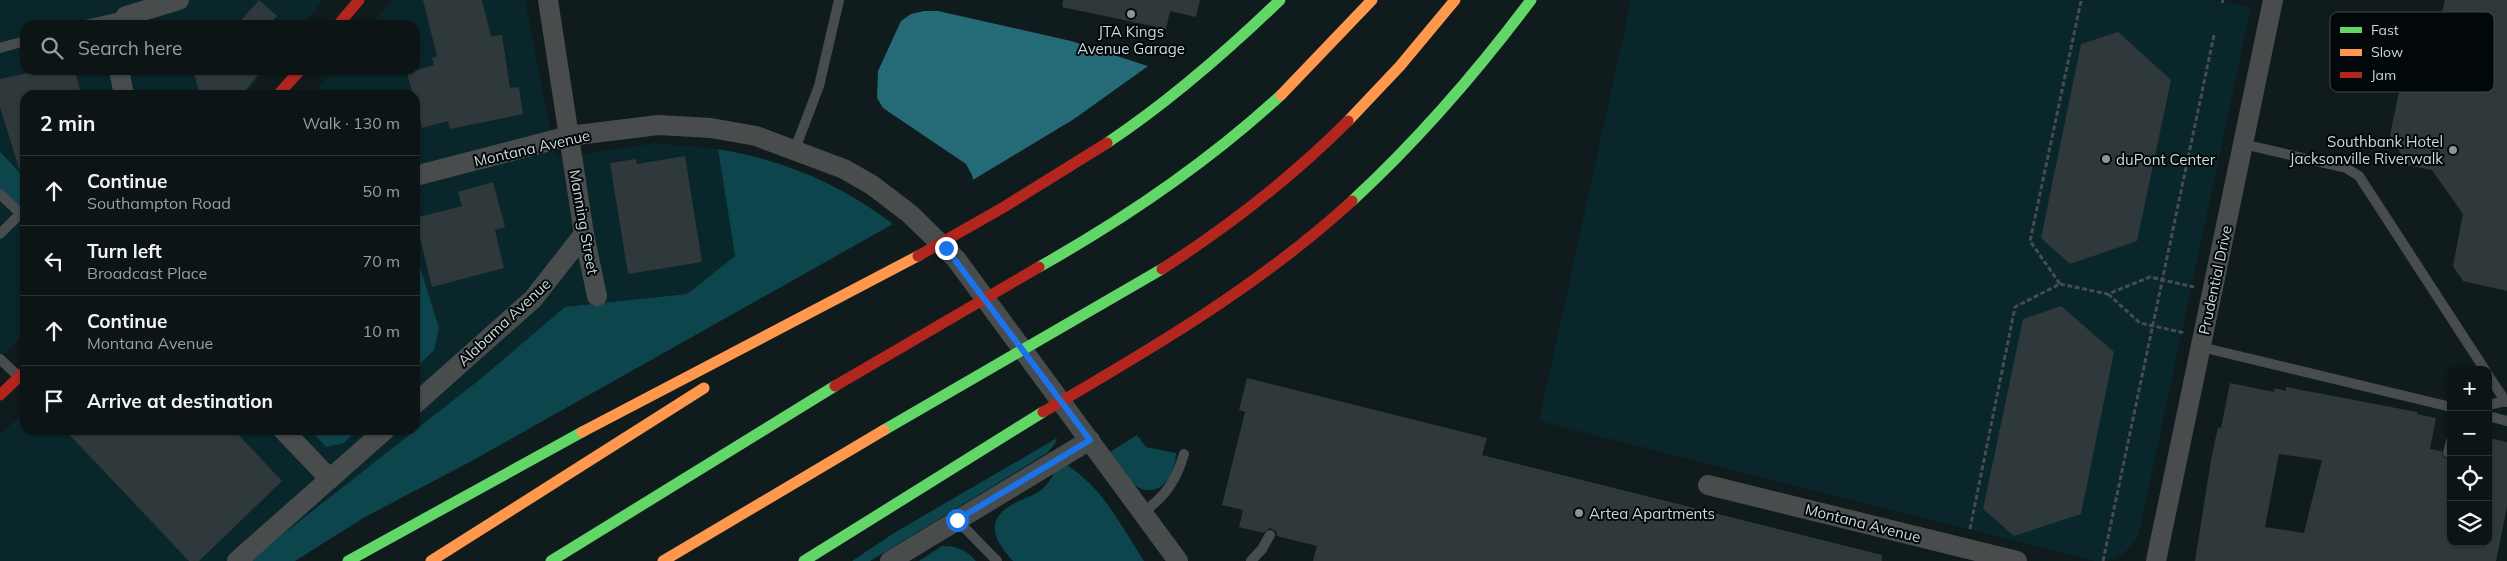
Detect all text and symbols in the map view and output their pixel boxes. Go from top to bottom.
marker: JTA Kings Avenue Garage [1125,8,1137,20]
legend [2330,12,2494,92]
search box [20,20,420,75]
text: Fast [2371,21,2399,39]
place label: JTA Kings Avenue Garage [1077,22,1185,58]
icon: search [38,34,66,62]
text: Search here [78,36,182,60]
text: Slow [2371,43,2403,61]
text: Jam [2371,66,2396,84]
text: 2 min [40,110,95,136]
text: Walk · 130 m [302,113,400,133]
street label: Montana Avenue [472,125,592,171]
place label: Southbank Hotel Jacksonville Riverwalk [2290,132,2443,168]
marker: Southbank Hotel Jacksonville Riverwalk [2447,144,2459,156]
place label: duPont Center [2116,150,2216,169]
marker: duPont Center [2100,153,2112,165]
street label: Manning Street [565,168,603,276]
text: Continue [87,169,167,193]
icon: ahead [40,177,68,205]
text: 50 m [363,181,400,201]
text: Southampton Road [87,193,231,213]
street label: Prudential Drive [2194,224,2236,336]
route end [935,237,958,260]
text: Turn left [87,239,162,263]
icon: left [40,247,68,275]
text: 70 m [363,251,400,271]
text: Broadcast Place [87,263,207,283]
street label: Alabama Avenue [454,274,554,370]
text: Continue [87,309,167,333]
icon: ahead [40,317,68,345]
text: 10 m [363,321,400,341]
text: Montana Avenue [87,333,213,353]
map controls [2447,366,2492,546]
button: + [2447,366,2492,411]
icon: arrive [40,387,68,415]
text: Arrive at destination [87,389,273,413]
button: − [2447,411,2492,456]
button: locate [2447,456,2492,501]
street label: Montana Avenue [1803,499,1923,547]
button: layers [2447,501,2492,546]
place label: Artea Apartments [1589,504,1715,523]
marker: Artea Apartments [1573,507,1585,519]
route start [946,509,969,532]

